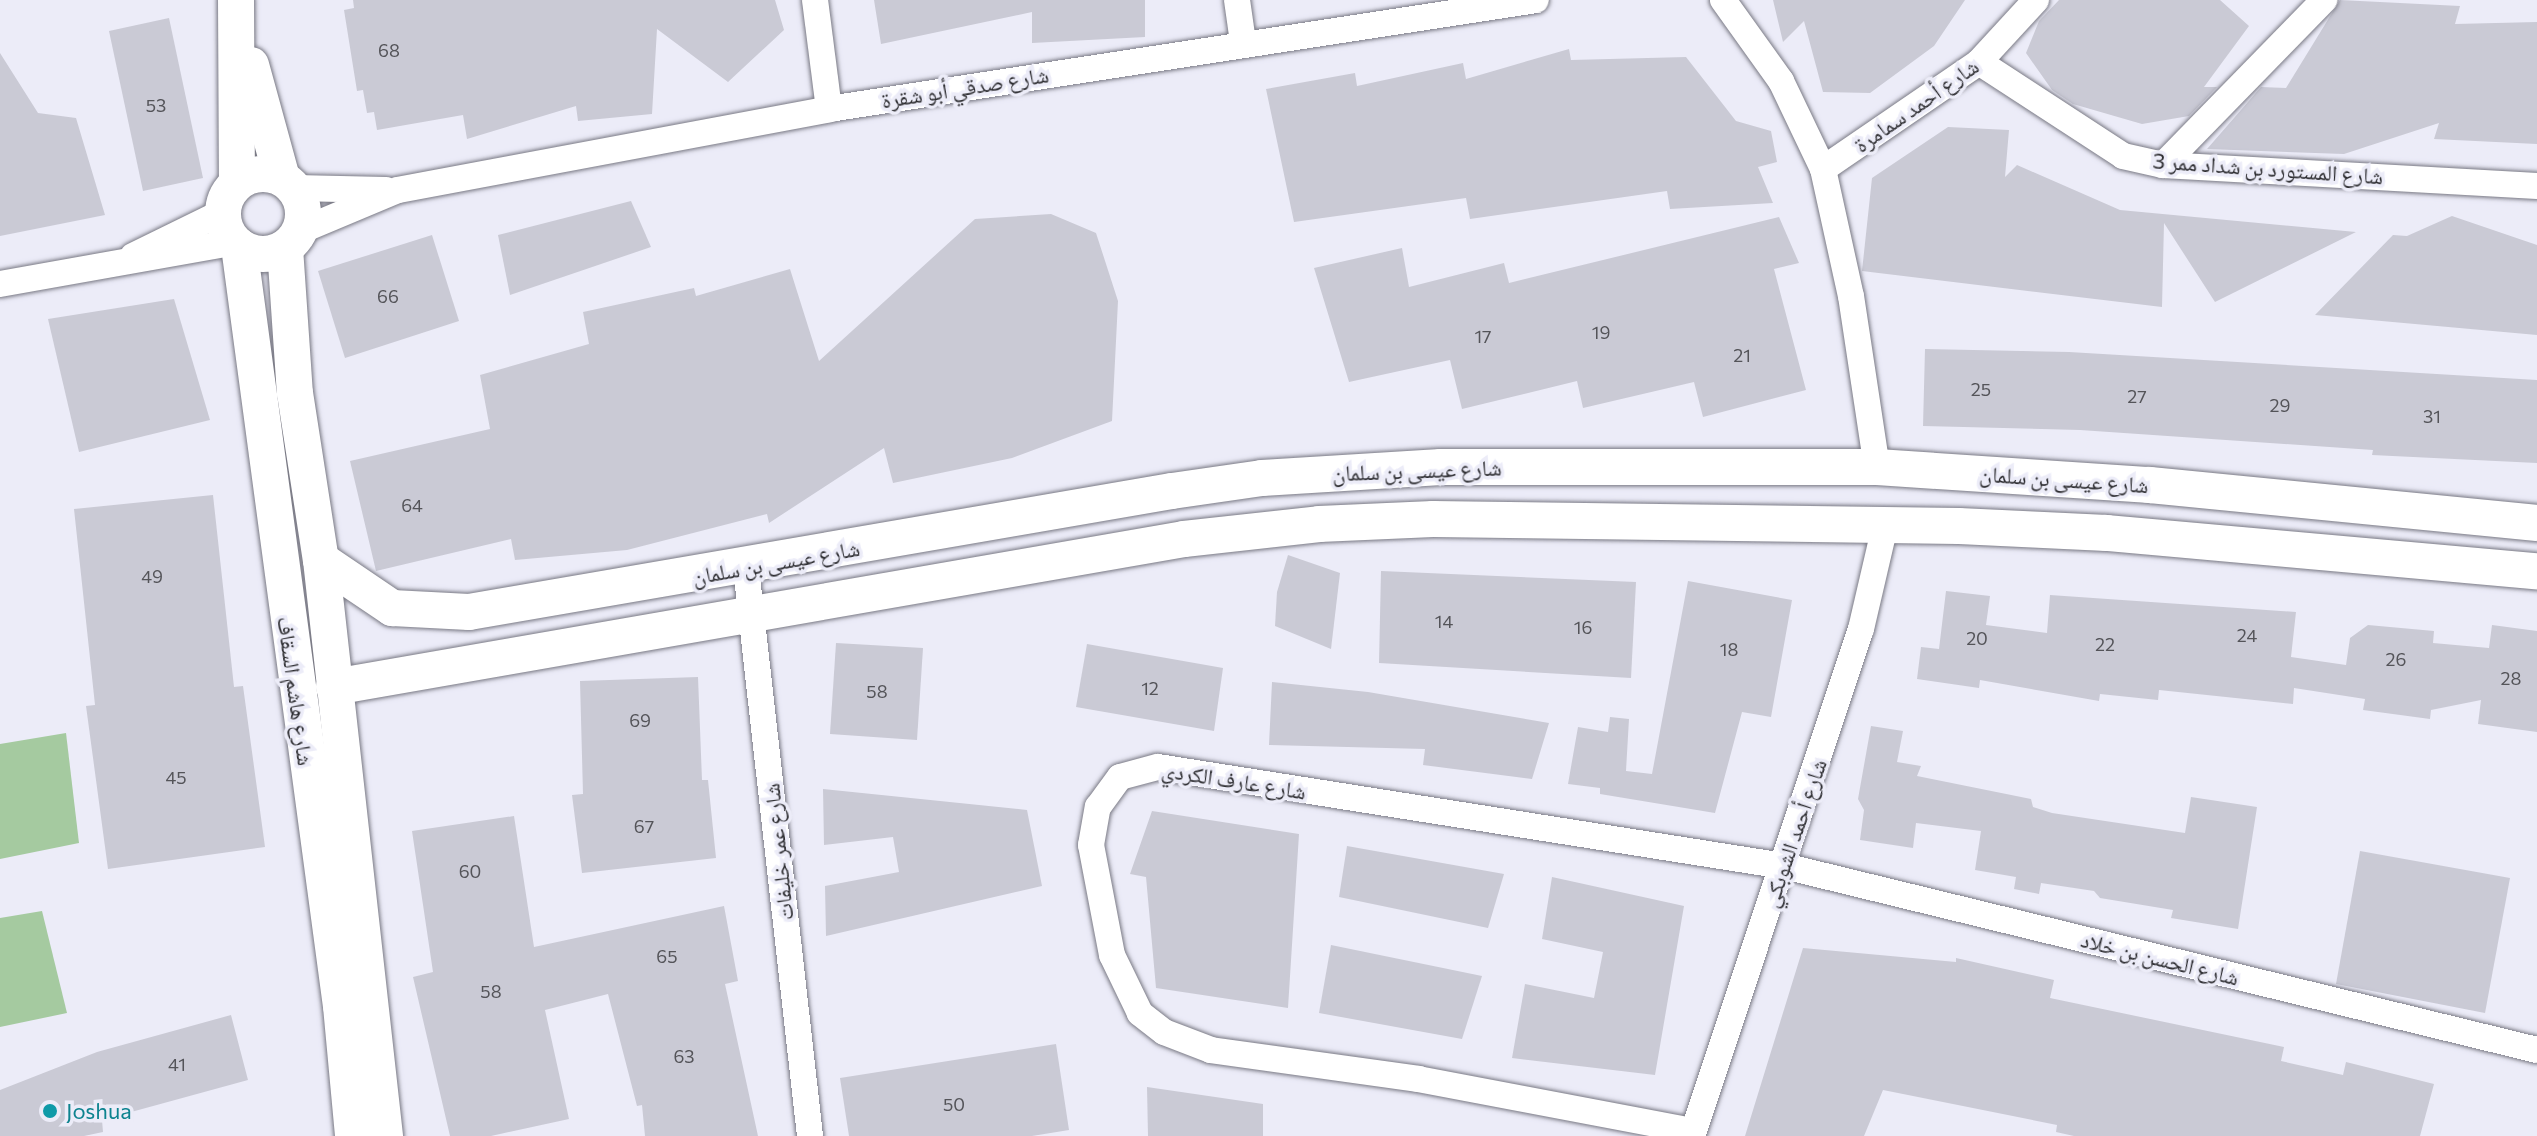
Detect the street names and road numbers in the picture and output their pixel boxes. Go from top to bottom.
street label: شارع أحمد سمامرة [1849,52,1983,158]
street label: شارع صدقي أبو شقرة [879,61,1051,113]
street label: شارع المستورد بن شداد ممر 3 [2152,147,2384,189]
street label: شارع عيسى بن سلمان [1332,454,1502,486]
street label: شارع عيسى بن سلمان [1979,460,2149,498]
street label: شارع عيسى بن سلمان [690,534,862,590]
street label: شارع هاشم السقاف [272,615,320,767]
street label: شارع أحمد الشوبكي [1756,755,1832,911]
street label: شارع عارف الكردي [1160,756,1308,804]
street label: شارع عمر خليفات [758,782,798,922]
street label: شارع الحسن بن خلاد [2078,926,2242,990]

